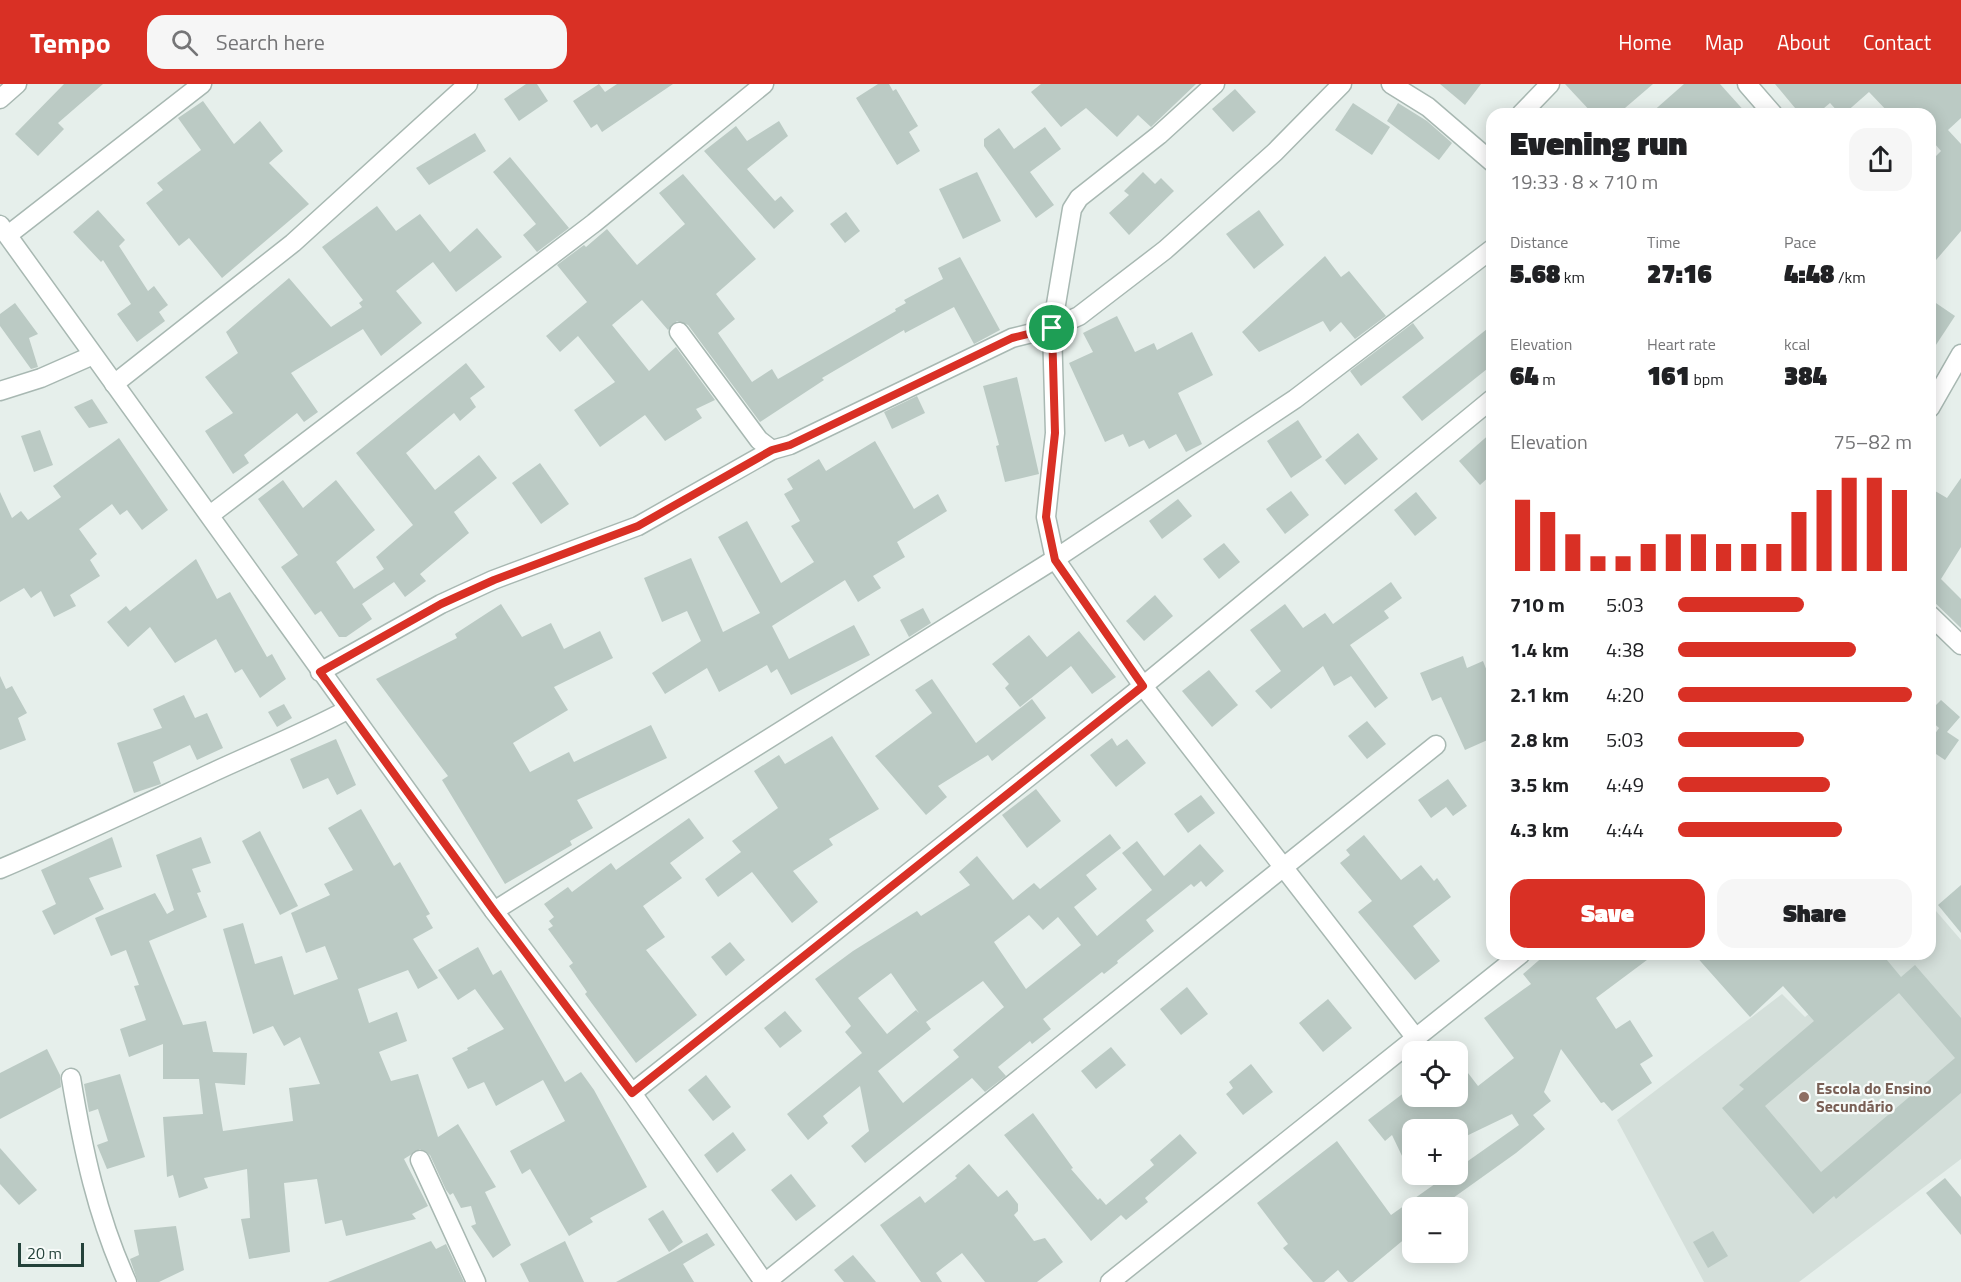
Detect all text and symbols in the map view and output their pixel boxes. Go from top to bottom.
search box [147,15,567,69]
text: Tempo [30,21,111,64]
text: Search here [216,25,325,59]
icon: search [168,26,201,59]
text: Home [1618,26,1672,58]
text: Map [1705,26,1744,58]
text: About [1777,26,1830,58]
text: Contact [1863,26,1931,58]
text: Evening run [1510,118,1687,168]
button: share [1849,128,1912,191]
text: 19:33 · 8 × 710 m [1510,166,1658,197]
text: Distance [1510,230,1568,254]
text: Time [1647,230,1680,254]
text: Pace [1784,230,1816,254]
text: 5.68 [1510,254,1560,293]
text: 27:16 [1647,254,1712,293]
text: 4:48 [1784,254,1834,293]
text: km [1560,265,1585,289]
text: /km [1834,265,1866,289]
pin [1026,302,1077,353]
icon: arrive [1035,311,1068,344]
text: Elevation [1510,332,1572,356]
text: Heart rate [1647,332,1716,356]
text: kcal [1784,332,1810,356]
text: 64 [1510,356,1539,395]
text: 161 [1647,356,1690,395]
text: 384 [1784,356,1827,395]
text: m [1539,367,1556,391]
text: bpm [1690,367,1724,391]
text: Elevation [1510,426,1588,457]
text: 75–82 m [1833,426,1912,457]
text: 710 m [1510,589,1565,620]
text: 5:03 [1606,589,1644,620]
text: 1.4 km [1510,634,1569,665]
text: 4:38 [1606,634,1644,665]
text: 2.1 km [1510,679,1569,710]
text: 4:20 [1606,679,1644,710]
text: 2.8 km [1510,724,1569,755]
text: 5:03 [1606,724,1644,755]
text: 3.5 km [1510,769,1569,800]
text: 4:49 [1606,769,1644,800]
text: 4.3 km [1510,814,1569,845]
text: 4:44 [1606,814,1644,845]
button: Save [1510,879,1705,948]
button: Share [1717,879,1912,948]
map controls [1402,1041,1468,1263]
button: locate [1402,1041,1468,1107]
place label: Escola do Ensino Secundário [1816,1076,1932,1118]
marker: Escola do Ensino Secundário [1797,1090,1811,1104]
button: + [1402,1119,1468,1185]
button: − [1402,1197,1468,1263]
scale bar [18,1240,84,1268]
text: 20 m [27,1241,62,1265]

